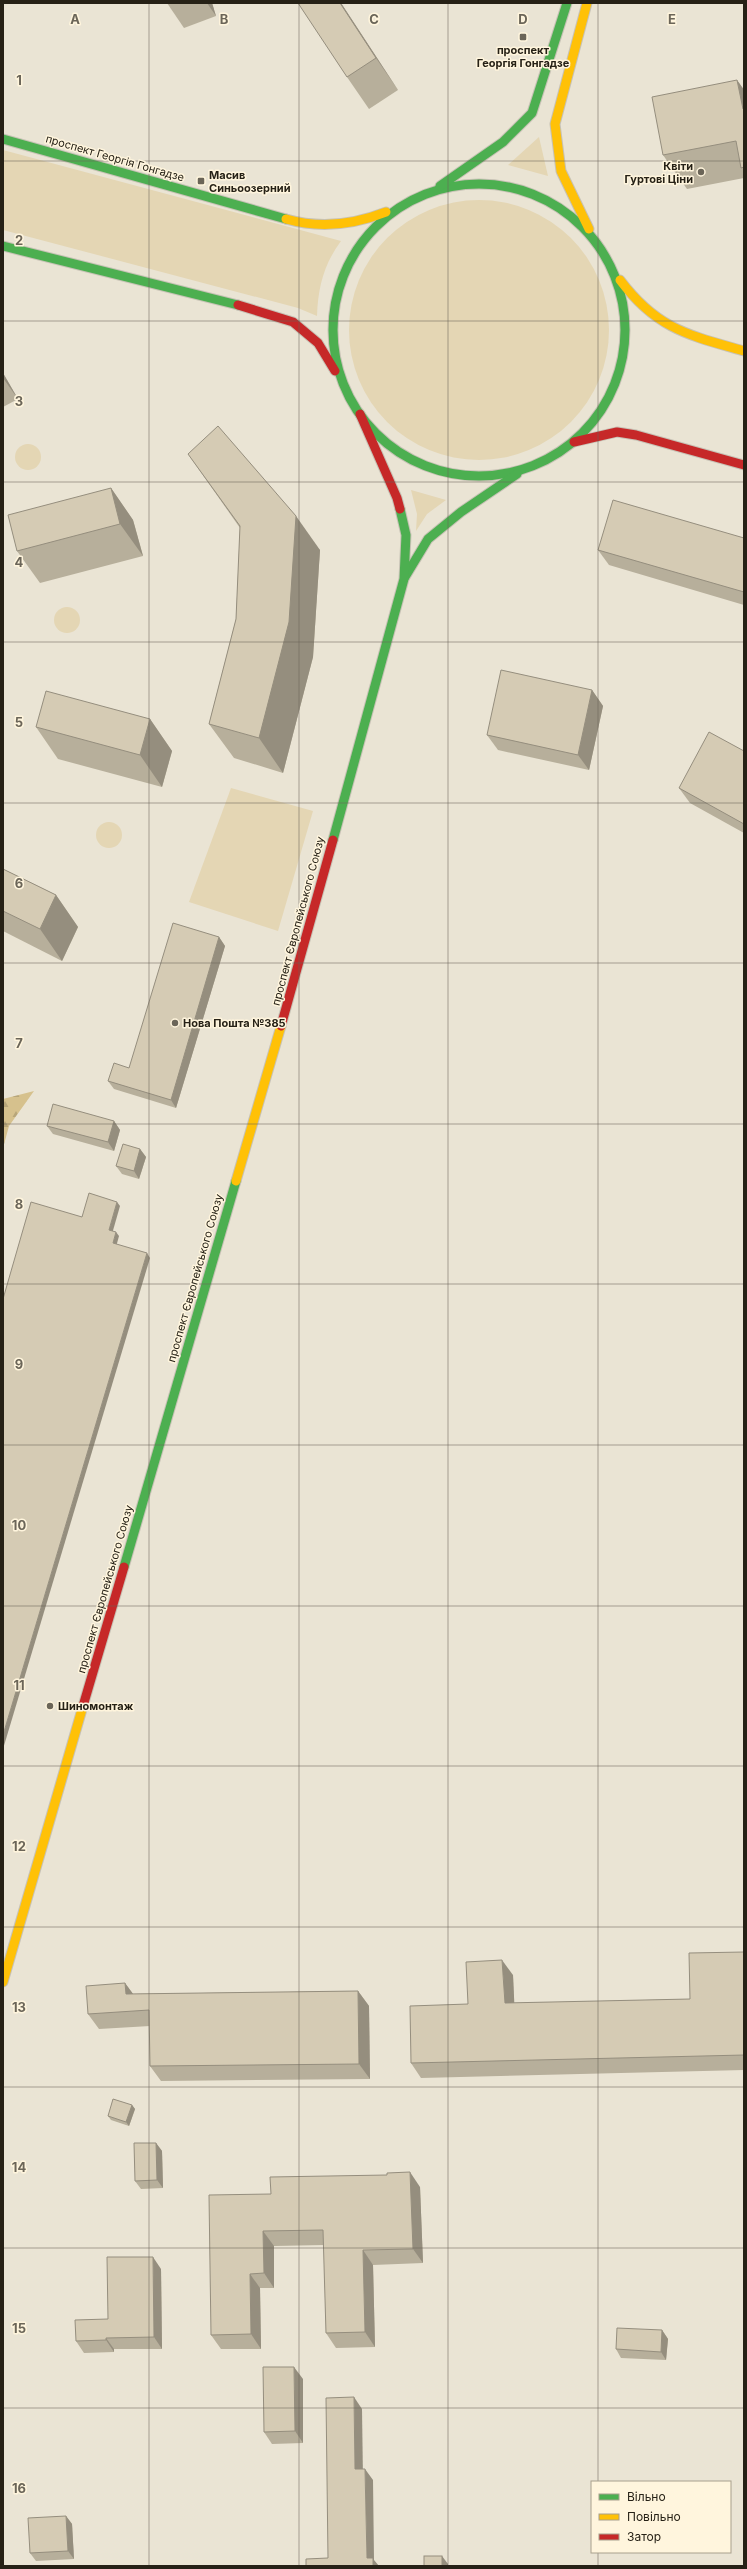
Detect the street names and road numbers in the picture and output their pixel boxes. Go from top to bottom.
street label: проспект Георгія Гонгадзе [44,131,186,185]
street label: проспект Європейського Союзу [269,835,327,1007]
street label: проспект Європейського Союзу [164,1192,226,1364]
street label: проспект Європейського Союзу [74,1503,136,1675]

